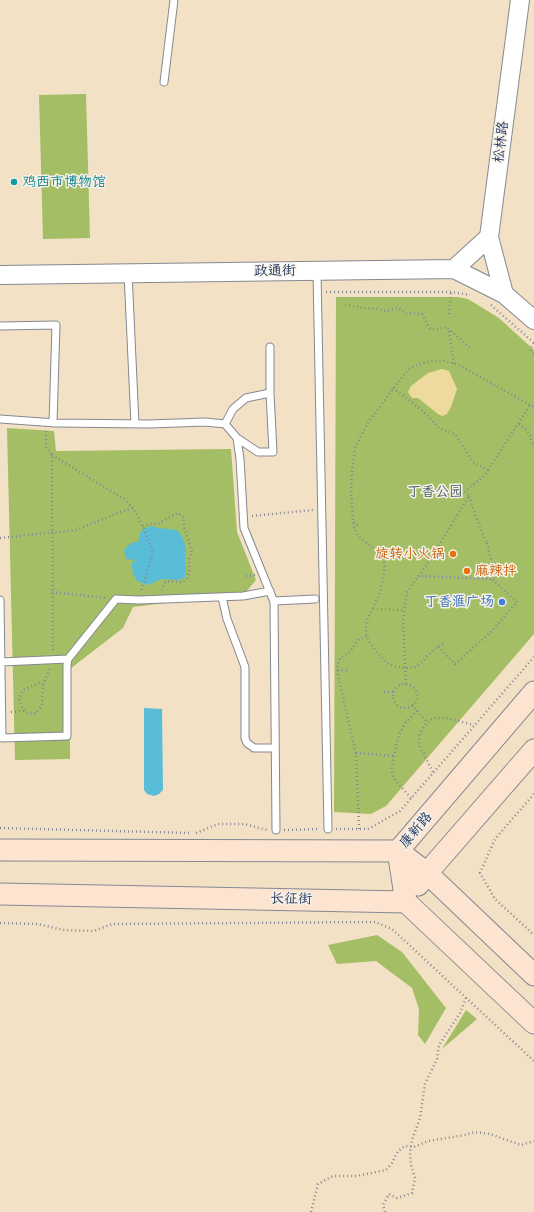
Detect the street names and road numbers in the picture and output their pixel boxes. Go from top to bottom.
street label: 松林路 [490,120,512,164]
street label: 政通街 [254,262,296,280]
street label: 康新路 [396,809,436,851]
street label: 长征街 [270,890,312,908]

